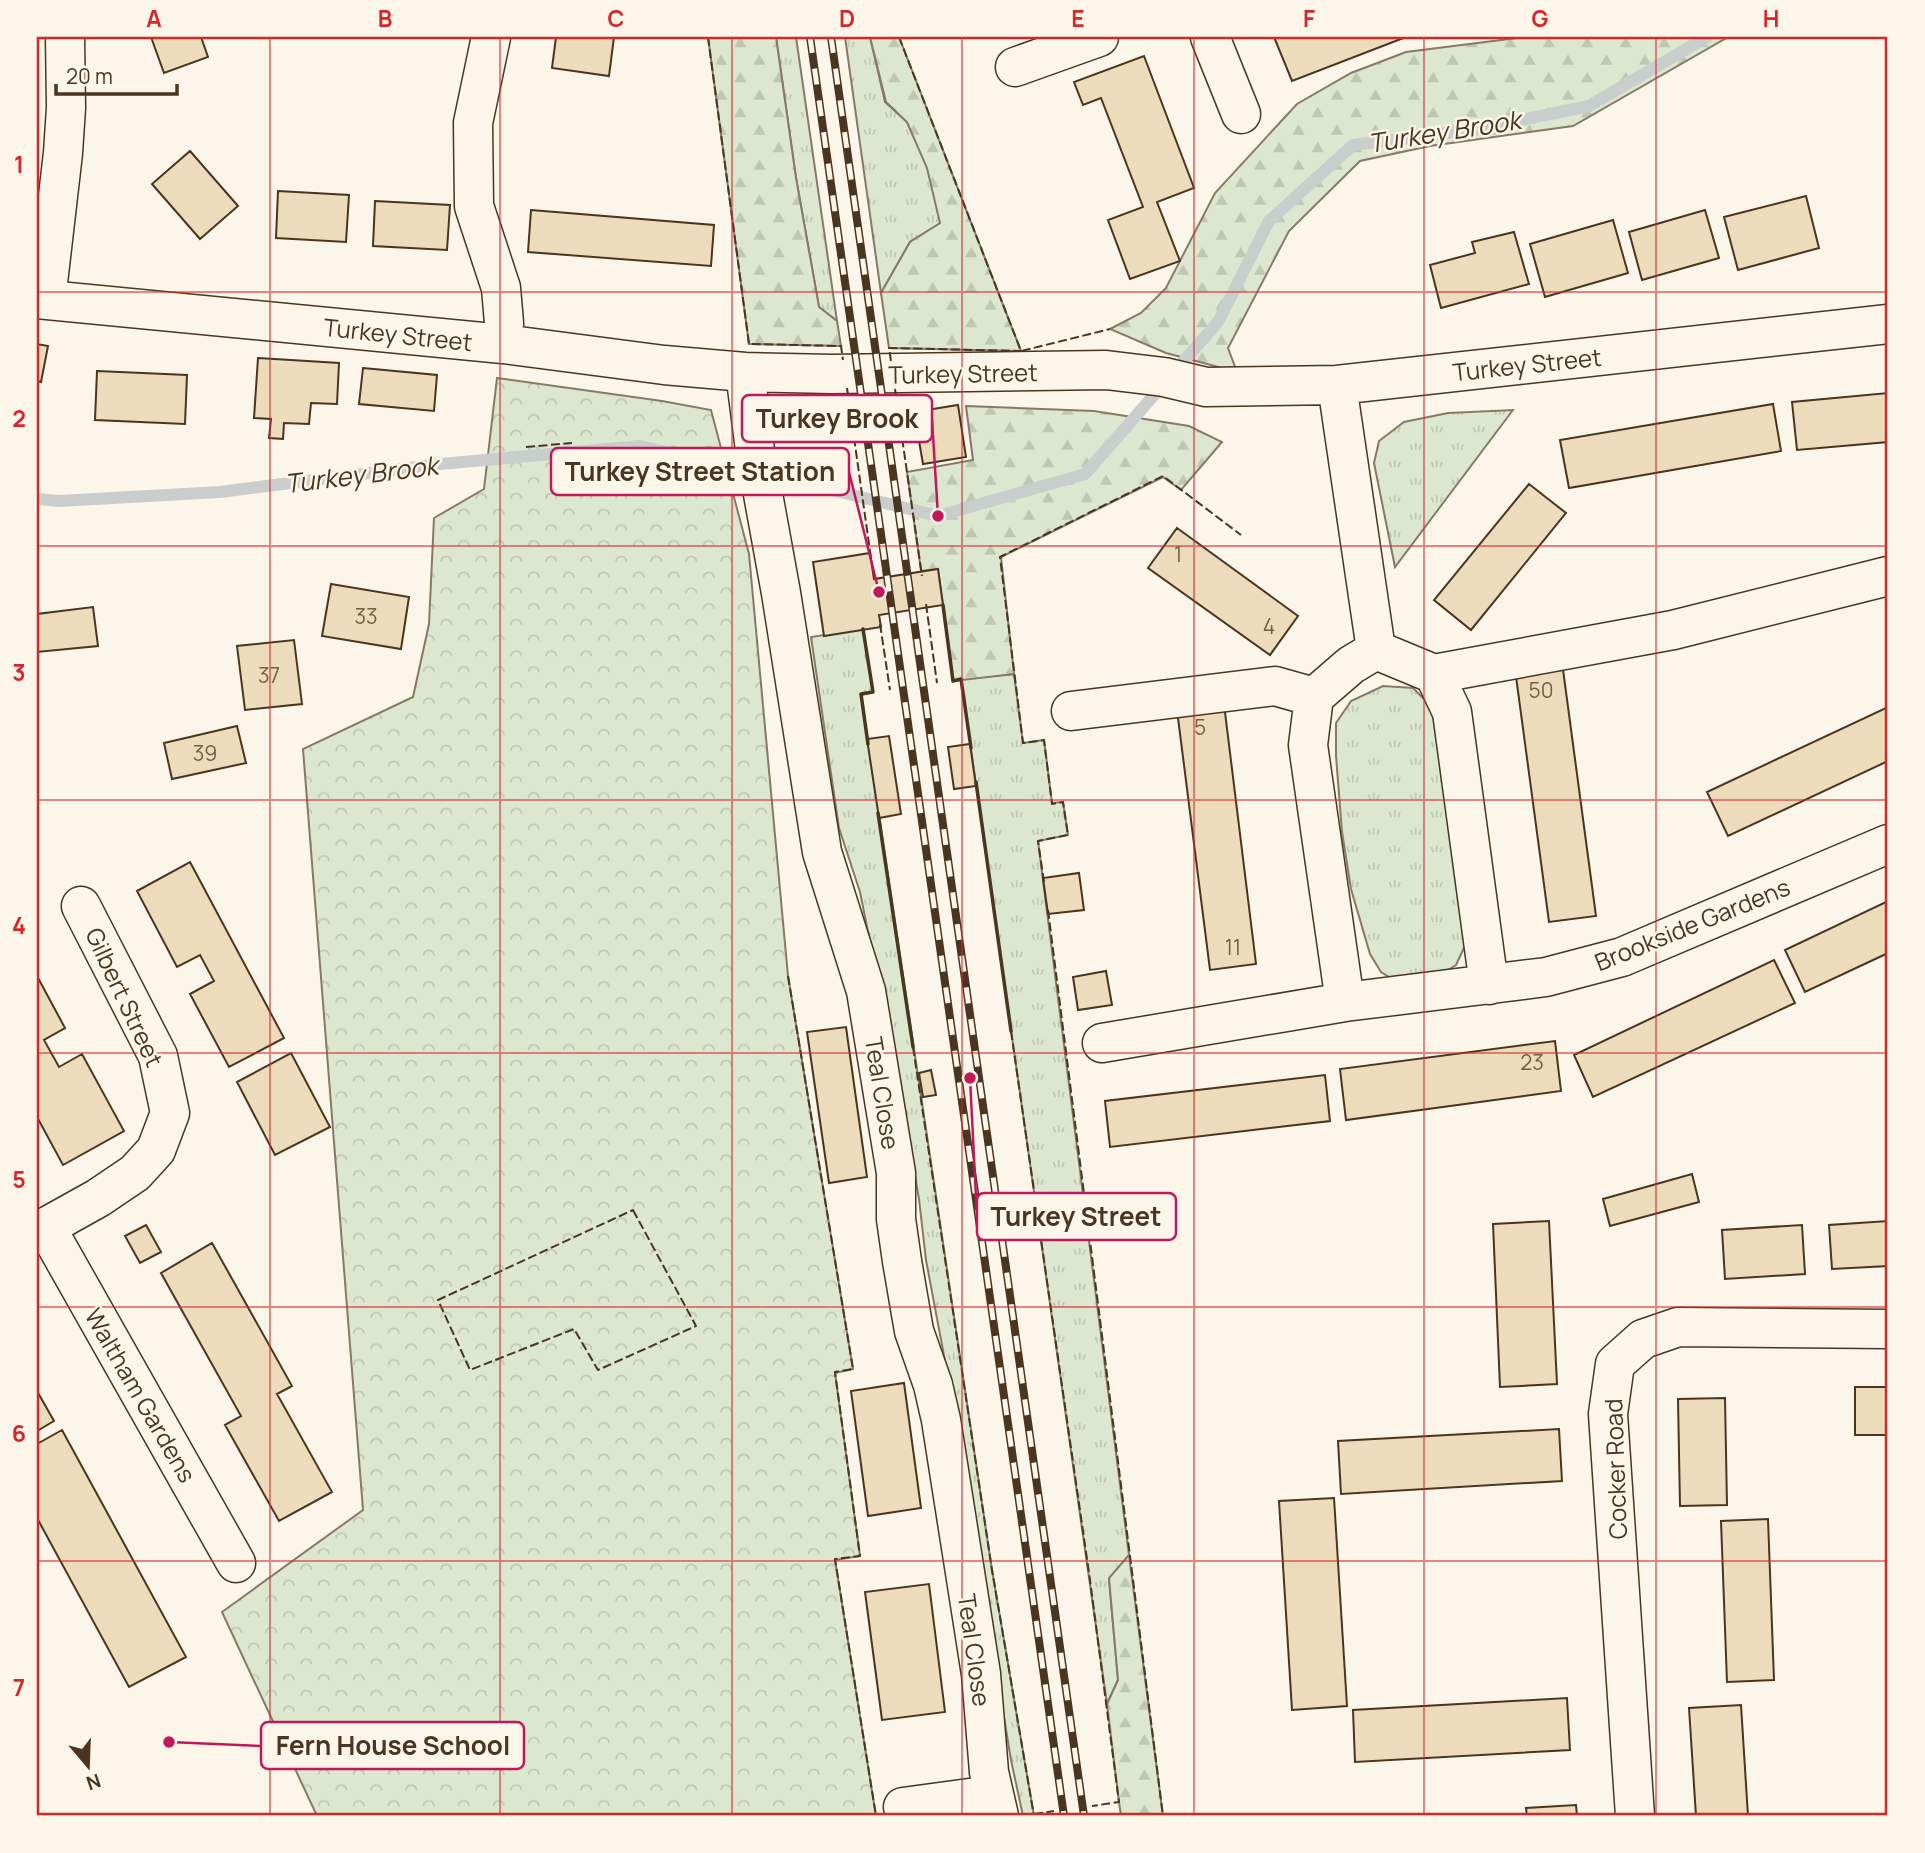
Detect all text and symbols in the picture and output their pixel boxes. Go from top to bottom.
text: A [146,2,162,34]
text: B [378,2,392,34]
text: C [608,2,625,34]
text: D [839,2,855,34]
text: E [1071,2,1085,34]
text: F [1303,2,1315,34]
text: G [1532,2,1549,34]
text: H [1763,2,1779,34]
scale bar [56,52,177,96]
text: 20 m [66,62,113,90]
water label: Turkey Brook [1365,101,1527,161]
text: 1 [14,148,24,180]
street label: Turkey Street [322,310,474,358]
street label: Turkey Street [1451,340,1603,388]
street label: Turkey Street [888,355,1038,391]
callout: Turkey Brook [742,395,932,442]
text: Turkey Brook [756,400,919,436]
text: 2 [12,402,26,434]
water label: Turkey Brook [282,446,444,501]
callout: Turkey Street Station [551,448,849,495]
text: Turkey Street Station [565,453,835,489]
house number: 1 [1174,540,1182,568]
house number: 33 [354,602,378,630]
house number: 4 [1263,612,1275,640]
text: 3 [12,656,26,688]
house number: 37 [258,661,280,689]
house number: 50 [1529,676,1553,704]
house number: 5 [1194,713,1206,741]
house number: 39 [193,739,217,767]
street label: Brookside Gardens [1589,870,1795,978]
text: 4 [12,909,26,941]
street label: Gilbert Street [78,922,172,1072]
house number: 11 [1225,933,1241,961]
street label: Teal Close [858,1034,908,1152]
house number: 23 [1520,1048,1544,1076]
text: 5 [12,1163,26,1195]
callout: Turkey Street [977,1193,1176,1240]
text: Turkey Street [990,1198,1162,1234]
street label: Waltham Gardens [78,1302,204,1488]
street label: Cocker Road [1596,1398,1634,1540]
text: 6 [12,1417,26,1449]
street label: Teal Close [951,1592,999,1708]
text: 7 [13,1671,25,1703]
callout: Fern House School [261,1722,524,1769]
text: Fern House School [276,1727,510,1763]
north arrow [52,1730,122,1800]
text: N [83,1768,104,1797]

